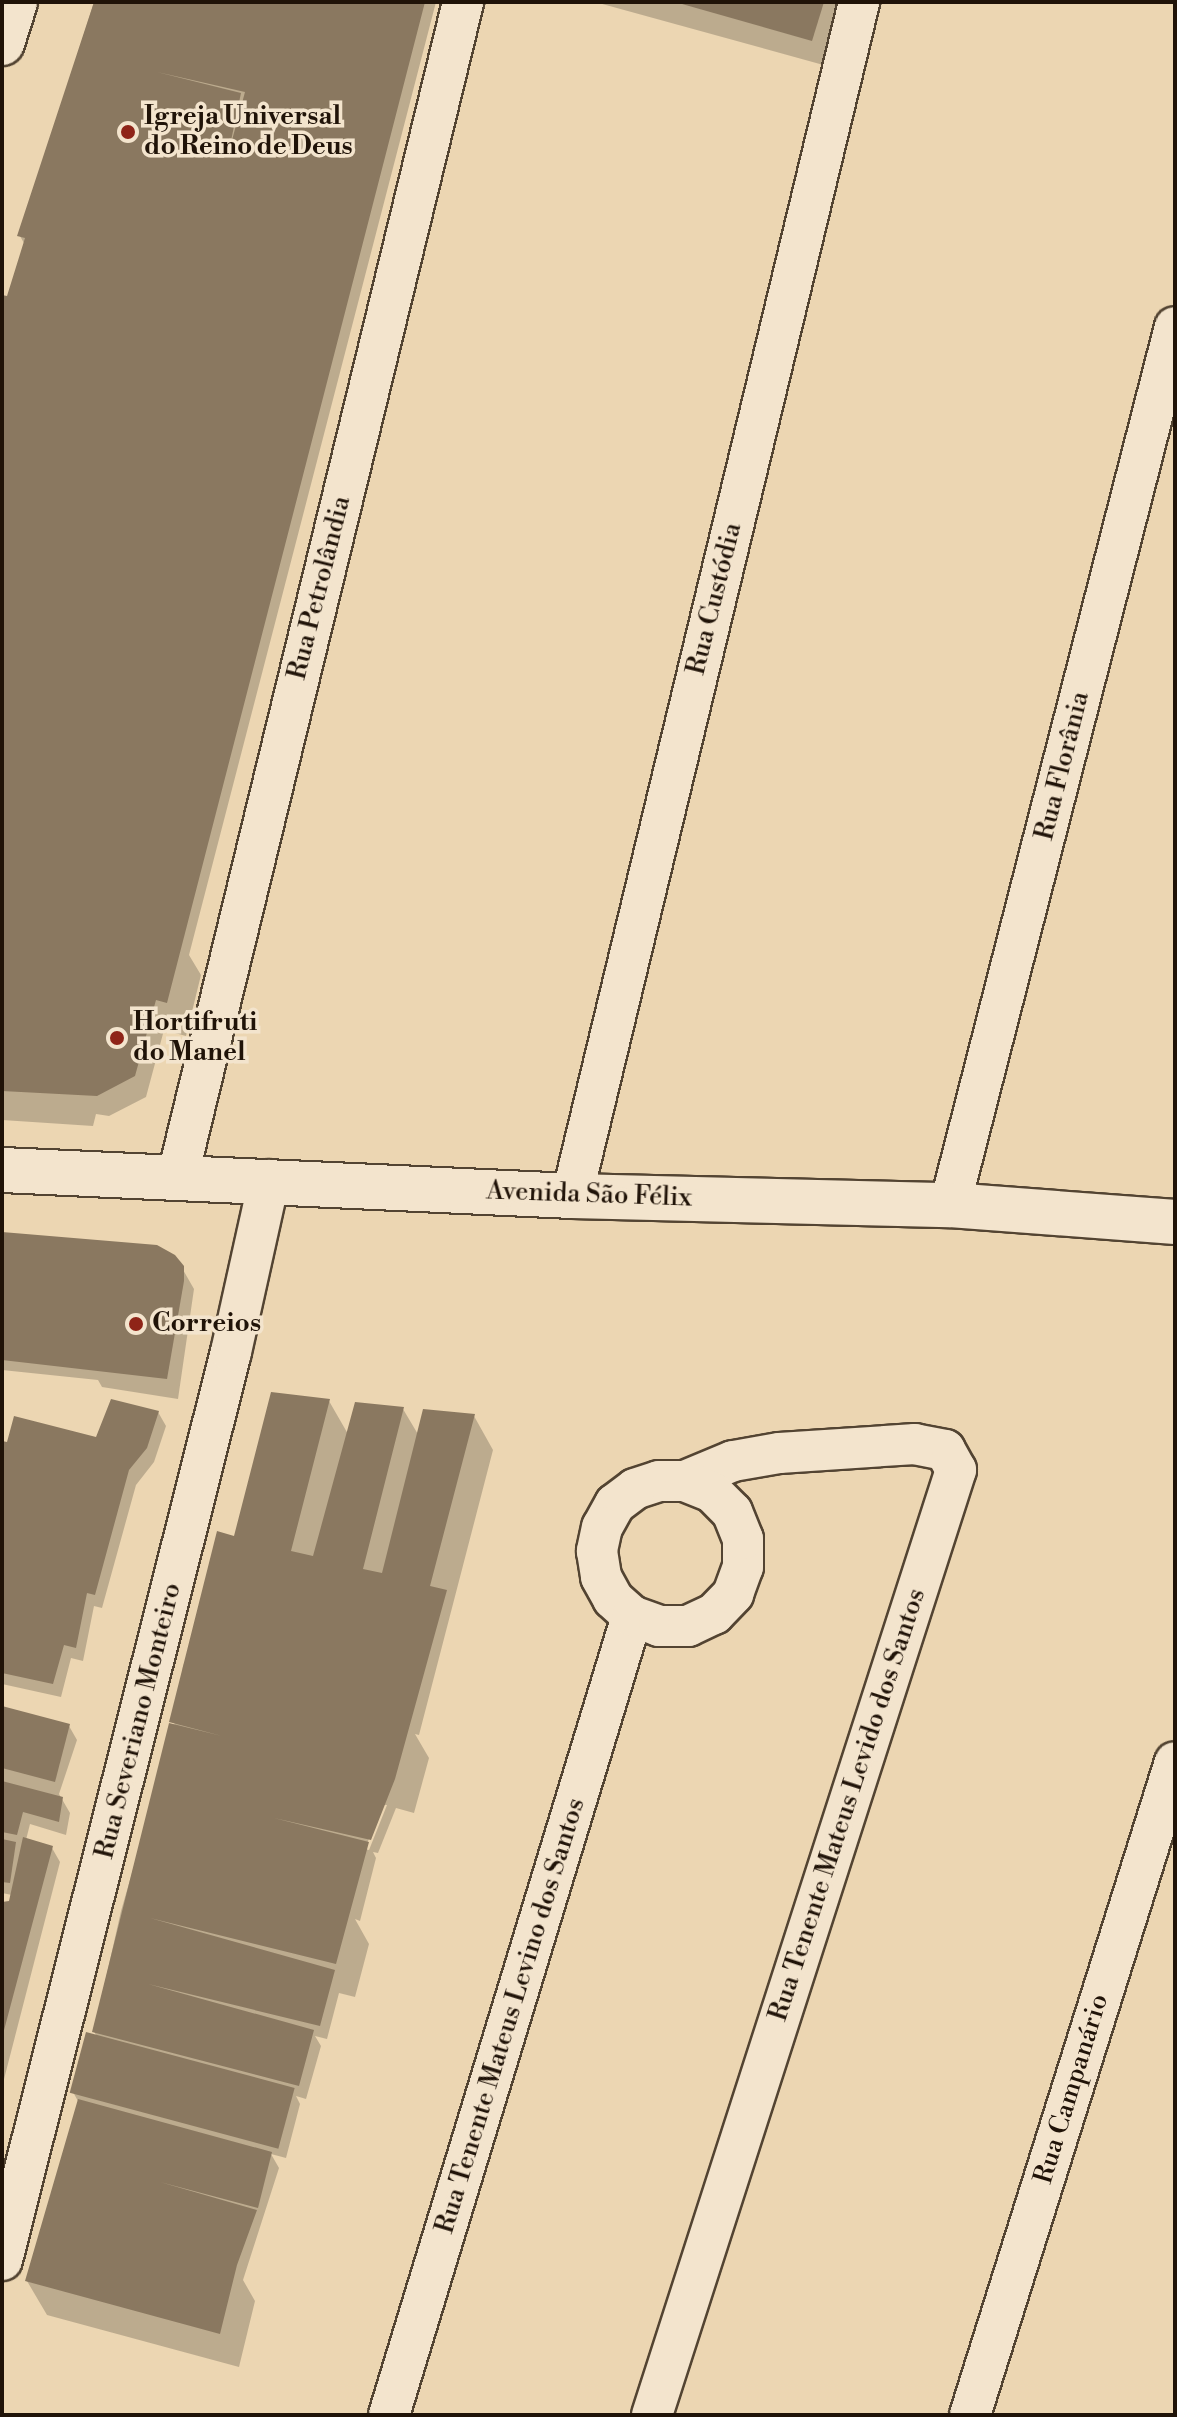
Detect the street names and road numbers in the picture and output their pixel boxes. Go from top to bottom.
street label: Rua Petrolândia [282,493,358,683]
street label: Rua Custódia [681,520,749,678]
street label: Rua Florânia [1029,688,1097,844]
street label: Avenida São Félix [486,1176,692,1214]
street label: Rua Severiano Monteiro [90,1580,188,1862]
street label: Rua Tenente Mateus Levido dos Santos [763,1585,933,2025]
street label: Rua Tenente Mateus Levino dos Santos [430,1795,592,2237]
street label: Rua Campanário [1028,1990,1116,2188]

